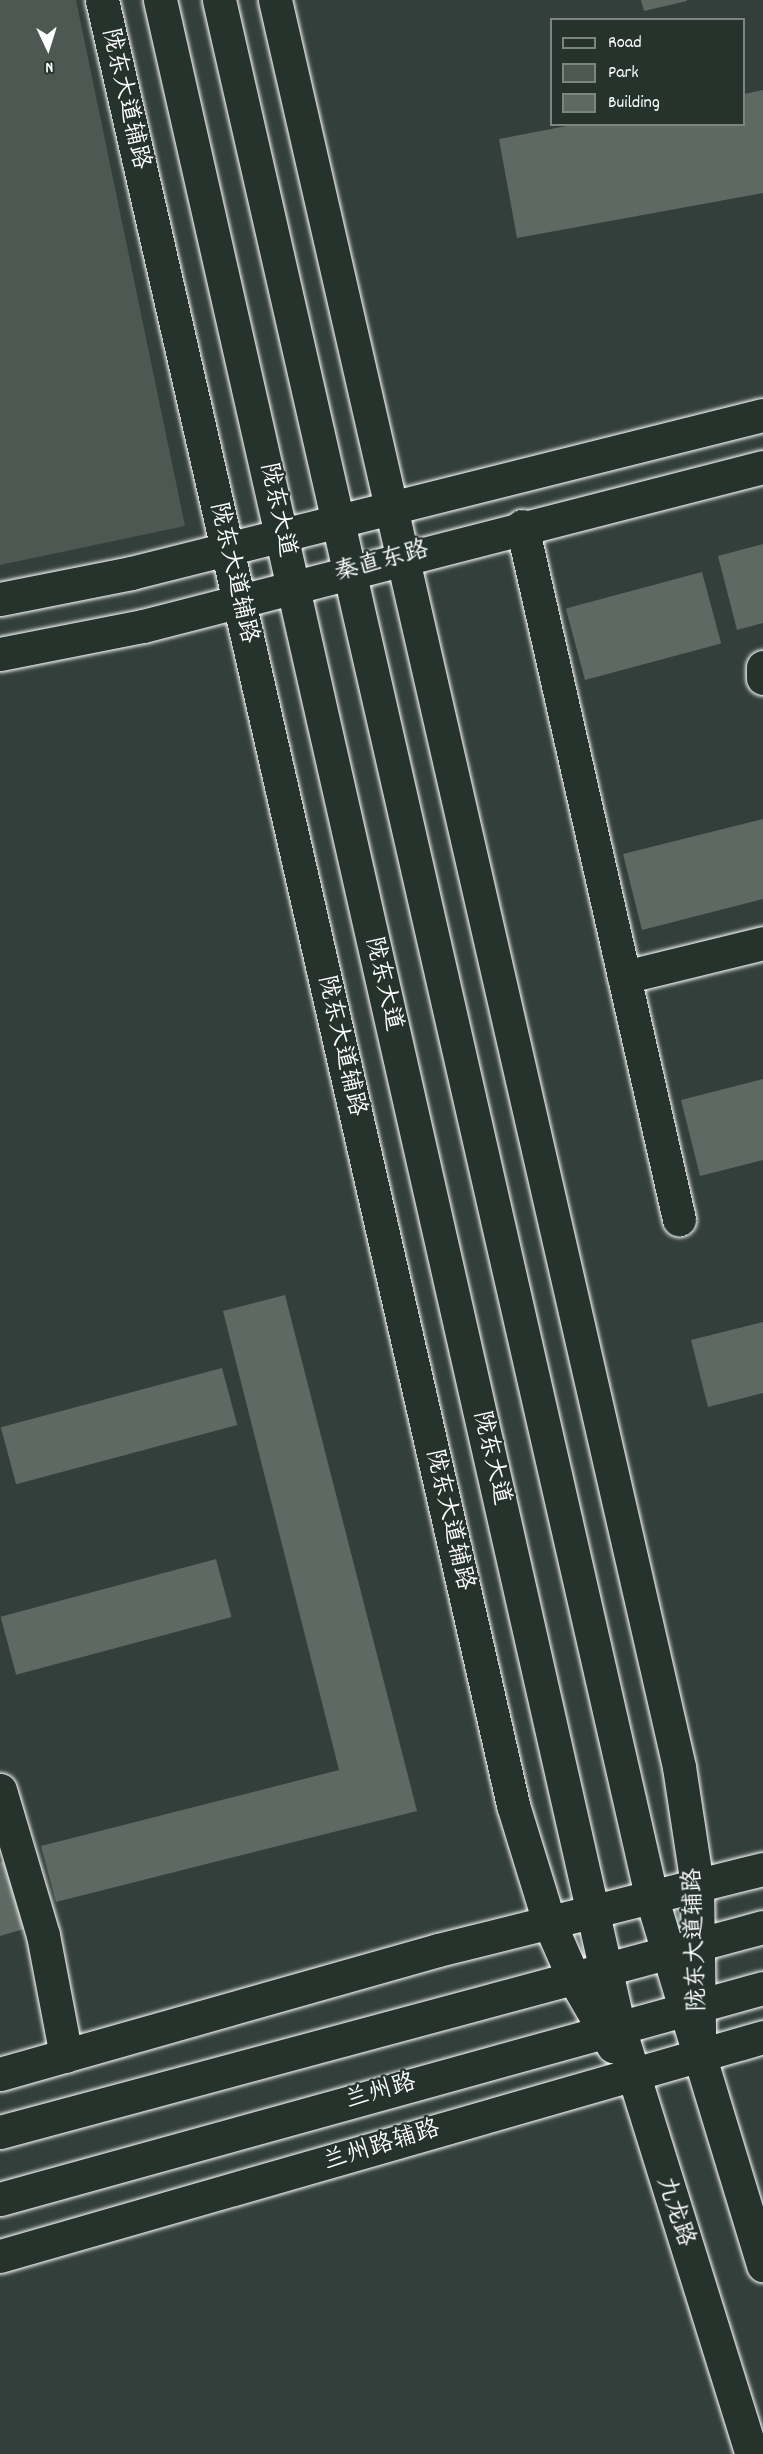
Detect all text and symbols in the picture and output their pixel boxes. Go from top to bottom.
north arrow [18,18,78,78]
legend [550,18,745,126]
street label: 陇东大道辅路 [94,26,154,172]
text: Road [608,31,642,56]
text: N [45,55,54,78]
text: Park [608,61,639,86]
text: Building [608,91,660,116]
street label: 陇东大道 [252,460,300,560]
street label: 陇东大道辅路 [202,500,262,646]
street label: 秦直东路 [332,537,432,589]
street label: 陇东大道 [357,934,407,1034]
street label: 陇东大道辅路 [310,973,370,1119]
street label: 陇东大道 [465,1408,515,1508]
street label: 陇东大道辅路 [418,1447,478,1593]
street label: 陇东大道辅路 [680,1868,714,2012]
street label: 兰州路 [342,2069,420,2117]
street label: 兰州路辅路 [320,2116,444,2178]
street label: 九龙路 [649,2173,699,2251]

